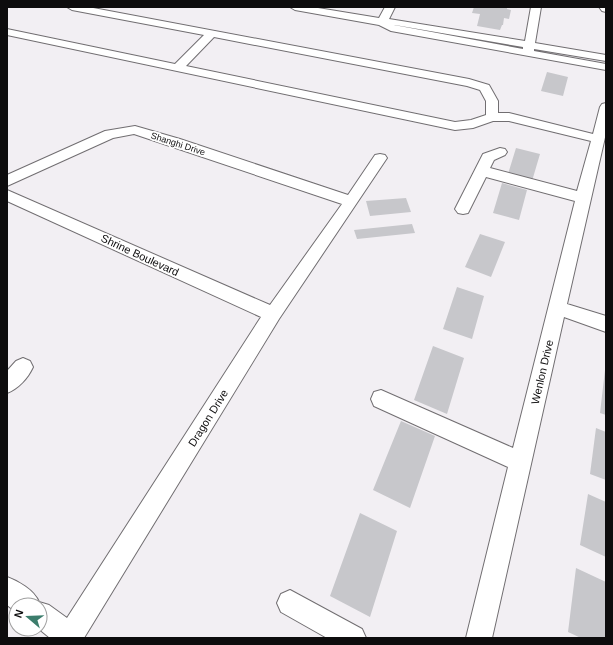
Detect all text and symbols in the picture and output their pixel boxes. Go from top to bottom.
street label: Shanghi Drive [150,131,206,157]
street label: Shrine Boulevard [99,232,181,278]
street label: Wenlon Drive [529,339,555,405]
street label: Dragon Drive [186,387,230,449]
north arrow [8,597,48,637]
text: N [12,608,26,619]

